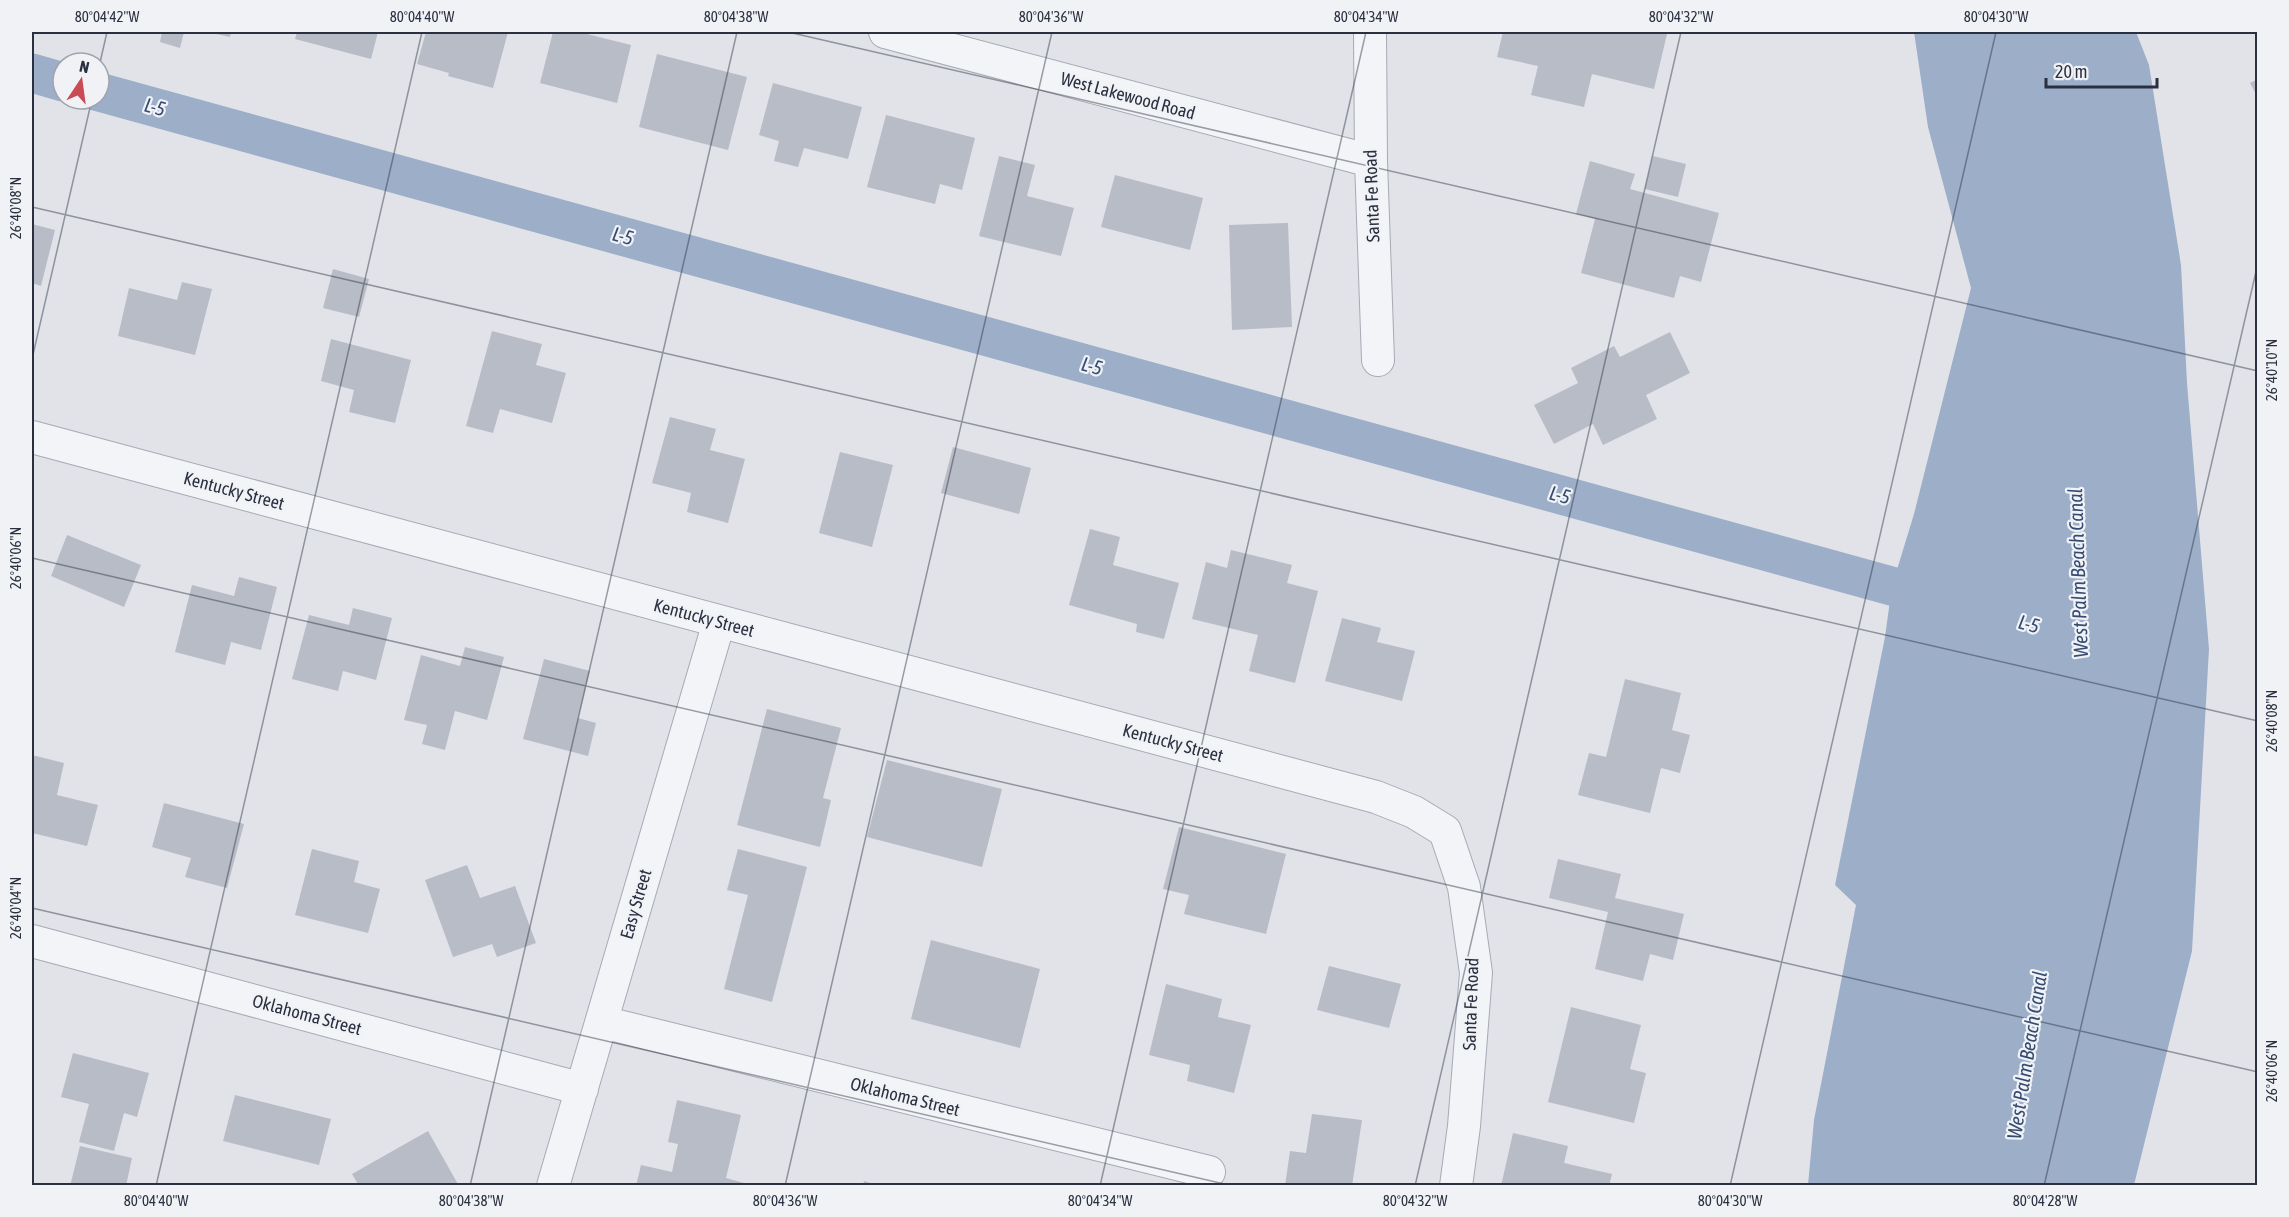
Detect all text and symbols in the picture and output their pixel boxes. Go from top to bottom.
text: 80°04'42"W [75,8,139,25]
text: 80°04'40"W [390,8,454,25]
text: 80°04'38"W [704,8,768,25]
text: 80°04'36"W [1019,8,1083,25]
text: 80°04'34"W [1334,8,1398,25]
text: 80°04'32"W [1649,8,1713,25]
text: 80°04'30"W [1964,8,2028,25]
north arrow [51,51,111,111]
scale bar [2046,51,2157,89]
text: N [78,57,91,76]
text: 20 m [2055,61,2087,82]
street label: West Lakewood Road [1059,67,1198,124]
water label: L-5 [142,93,168,120]
street label: Santa Fe Road [1359,149,1384,243]
text: 26°40'08"N [7,177,24,239]
water label: L-5 [610,222,636,249]
text: 26°40'10"N [2263,339,2280,401]
water label: L-5 [1079,352,1105,379]
street label: Kentucky Street [182,467,287,514]
water label: L-5 [1547,481,1573,508]
water label: West Palm Beach Canal [2063,488,2092,658]
text: 26°40'06"N [7,527,24,589]
street label: Kentucky Street [652,594,757,641]
water label: L-5 [2016,610,2042,637]
text: 26°40'08"N [2263,690,2280,752]
street label: Kentucky Street [1121,719,1226,766]
street label: Easy Street [616,866,656,941]
text: 26°40'04"N [7,877,24,939]
street label: Santa Fe Road [1458,957,1483,1051]
water label: West Palm Beach Canal [2002,969,2051,1141]
street label: Oklahoma Street [250,990,364,1039]
text: 26°40'06"N [2263,1040,2280,1102]
street label: Oklahoma Street [848,1073,962,1120]
text: 80°04'40"W [124,1192,188,1209]
text: 80°04'38"W [439,1192,503,1209]
text: 80°04'36"W [753,1192,817,1209]
text: 80°04'34"W [1068,1192,1132,1209]
text: 80°04'32"W [1383,1192,1447,1209]
text: 80°04'30"W [1698,1192,1762,1209]
text: 80°04'28"W [2013,1192,2077,1209]

